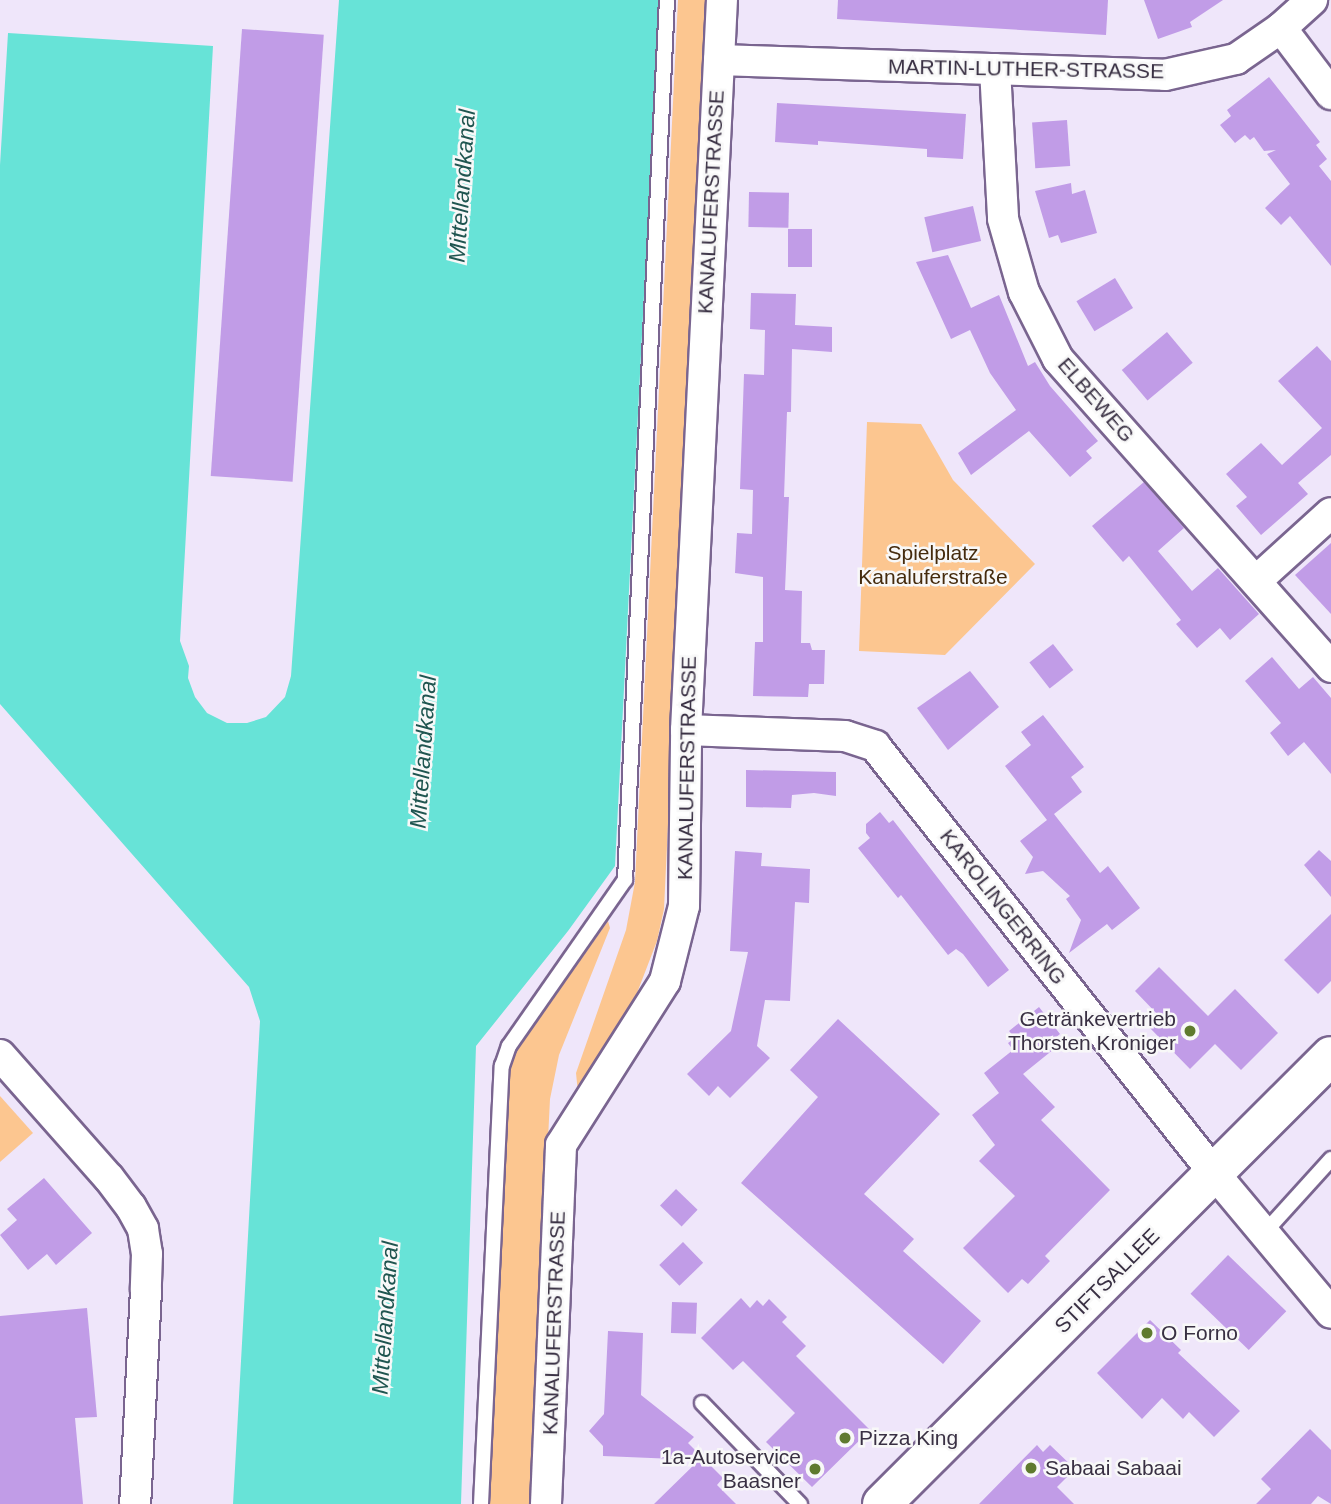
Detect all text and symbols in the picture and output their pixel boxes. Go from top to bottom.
street label: MARTIN-LUTHER-STRASSE [888,54,1164,84]
street label: KANALUFERSTRASSE [693,89,729,315]
water label: Mittellandkanal [443,109,481,263]
street label: ELBEWEG [1052,353,1140,447]
park label: Spielplatz Kanaluferstraße [858,540,1008,590]
street label: KANALUFERSTRASSE [672,656,702,880]
water label: Mittellandkanal [404,675,442,829]
street label: KAROLINGERRING [935,824,1071,990]
place label: Getränkevertrieb Thorsten Kroniger [1008,1006,1176,1056]
marker: Getränkevertrieb Thorsten Kroniger [1182,1023,1198,1039]
street label: KANALUFERSTRASSE [537,1211,571,1435]
street label: STIFTSALLEE [1049,1223,1165,1339]
water label: Mittellandkanal [366,1241,404,1395]
place label: O Forno [1161,1320,1238,1346]
marker: O Forno [1139,1325,1155,1341]
place label: Pizza King [859,1425,958,1451]
marker: Pizza King [837,1430,853,1446]
place label: 1a-Autoservice Baasner [661,1444,801,1494]
place label: Sabaai Sabaai [1045,1455,1182,1481]
marker: Sabaai Sabaai [1023,1460,1039,1476]
marker: 1a-Autoservice Baasner [807,1461,823,1477]

